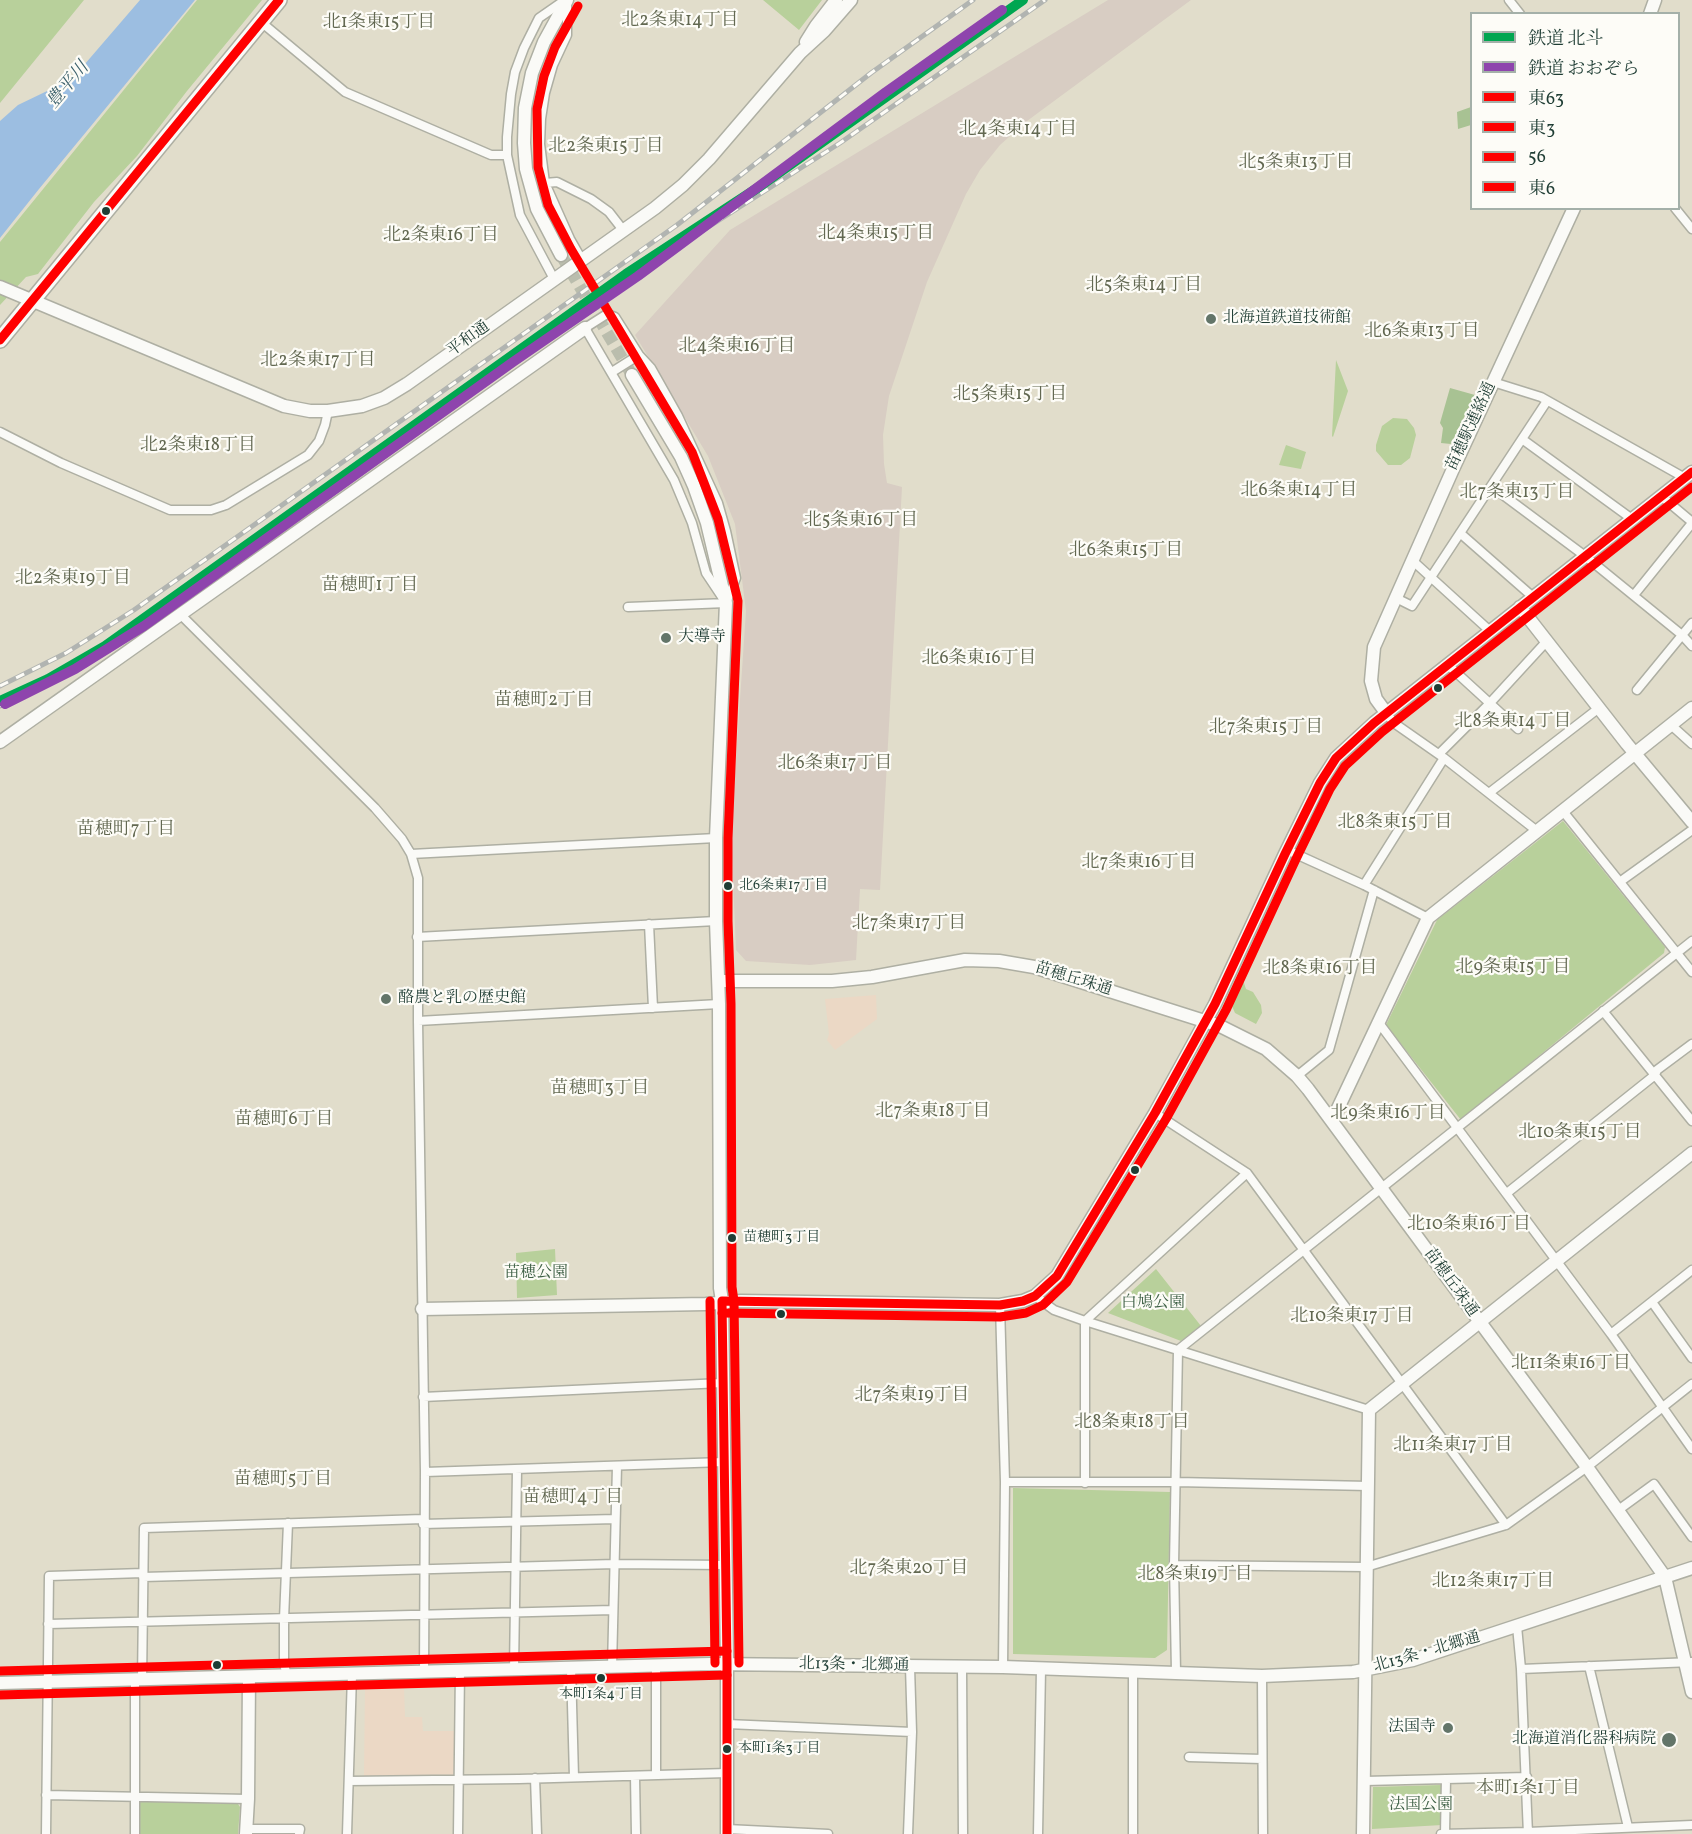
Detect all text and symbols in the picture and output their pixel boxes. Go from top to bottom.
district label: 北2条東14丁目 [621,11,739,33]
legend [1470,12,1680,210]
district label: 北1条東15丁目 [323,13,435,35]
text: 鉄道 北斗 [1528,27,1604,52]
text: 鉄道 おおぞら [1528,57,1640,82]
water label: 豊平川 [43,58,95,114]
text: 東63 [1528,87,1564,112]
text: 東3 [1528,117,1555,142]
district label: 北4条東14丁目 [959,120,1077,142]
district label: 北2条東15丁目 [548,137,664,159]
text: 56 [1528,145,1546,170]
district label: 北5条東13丁目 [1239,153,1353,175]
text: 東6 [1528,177,1555,202]
unlabelled marker [100,205,112,217]
district label: 北4条東15丁目 [818,224,934,246]
district label: 北2条東16丁目 [383,226,499,248]
district label: 北5条東14丁目 [1086,276,1202,298]
place label: 北海道鉄道技術館 [1223,309,1351,329]
marker: 北海道鉄道技術館 [1204,312,1218,326]
street label: 平和通 [444,318,494,362]
district label: 北6条東13丁目 [1364,322,1480,344]
district label: 北4条東16丁目 [679,337,795,359]
district label: 北2条東17丁目 [260,351,376,373]
street label: 苗穂駅連絡通 [1443,379,1501,475]
district label: 北5条東15丁目 [953,385,1067,407]
district label: 北2条東18丁目 [140,436,256,458]
district label: 北6条東14丁目 [1241,481,1357,503]
district label: 北7条東13丁目 [1460,483,1574,505]
district label: 北5条東16丁目 [804,511,918,533]
district label: 北6条東15丁目 [1069,541,1183,563]
district label: 北2条東19丁目 [15,569,131,591]
district label: 苗穂町1丁目 [322,576,418,598]
place label: 大導寺 [678,628,726,648]
marker: 大導寺 [659,631,673,645]
district label: 北6条東16丁目 [921,649,1037,671]
unlabelled marker [1432,682,1444,694]
district label: 苗穂町2丁目 [494,691,594,713]
district label: 北8条東14丁目 [1455,712,1571,734]
district label: 北7条東15丁目 [1209,718,1323,740]
district label: 北6条東17丁目 [778,754,892,776]
district label: 北8条東15丁目 [1338,813,1452,835]
district label: 苗穂町7丁目 [77,820,175,842]
district label: 北7条東16丁目 [1082,853,1196,875]
place label: 北6条東17丁目 [739,878,828,894]
marker: 北6条東17丁目 [722,880,734,892]
district label: 北7条東17丁目 [852,914,966,936]
district label: 北9条東15丁目 [1456,958,1570,980]
street label: 苗穂丘珠通 [1032,959,1114,1001]
district label: 北8条東16丁目 [1262,959,1378,981]
place label: 酪農と乳の歴史館 [398,989,526,1009]
marker: 酪農と乳の歴史館 [379,992,393,1006]
district label: 苗穂町3丁目 [550,1079,650,1101]
district label: 北7条東18丁目 [876,1102,990,1124]
district label: 北9条東16丁目 [1330,1104,1446,1126]
district label: 苗穂町6丁目 [234,1110,334,1132]
district label: 北10条東15丁目 [1518,1123,1642,1145]
unlabelled marker [1129,1164,1141,1176]
district label: 北10条東16丁目 [1407,1215,1531,1237]
place label: 苗穂町3丁目 [743,1230,820,1246]
marker: 苗穂町3丁目 [726,1232,738,1244]
street label: 苗穂丘珠通 [1419,1245,1481,1321]
park label: 苗穂公園 [504,1264,568,1284]
park label: 白鳩公園 [1121,1294,1185,1314]
district label: 北10条東17丁目 [1290,1307,1414,1329]
unlabelled marker [775,1308,787,1320]
district label: 北11条東16丁目 [1511,1354,1631,1376]
district label: 北7条東19丁目 [854,1386,970,1408]
district label: 北8条東18丁目 [1074,1413,1190,1435]
district label: 北11条東17丁目 [1393,1436,1513,1458]
district label: 苗穂町5丁目 [234,1470,332,1492]
district label: 苗穂町4丁目 [523,1488,623,1510]
district label: 北7条東20丁目 [849,1559,969,1581]
district label: 北8条東19丁目 [1137,1565,1253,1587]
district label: 北12条東17丁目 [1432,1572,1554,1594]
street label: 北13条・北郷通 [1371,1629,1483,1677]
street label: 北13条・北郷通 [799,1655,909,1677]
unlabelled marker [211,1659,223,1671]
marker: 本町1条4丁目 [595,1672,607,1684]
place label: 本町1条4丁目 [559,1687,643,1703]
place label: 法国寺 [1388,1718,1436,1738]
marker: 法国寺 [1441,1721,1455,1735]
place label: 北海道消化器科病院 [1512,1730,1656,1750]
marker: 北海道消化器科病院 [1660,1731,1678,1749]
place label: 本町1条3丁目 [738,1741,821,1757]
marker: 本町1条3丁目 [721,1743,733,1755]
district label: 本町1条1丁目 [1476,1779,1580,1801]
park label: 法国公園 [1389,1796,1453,1816]

